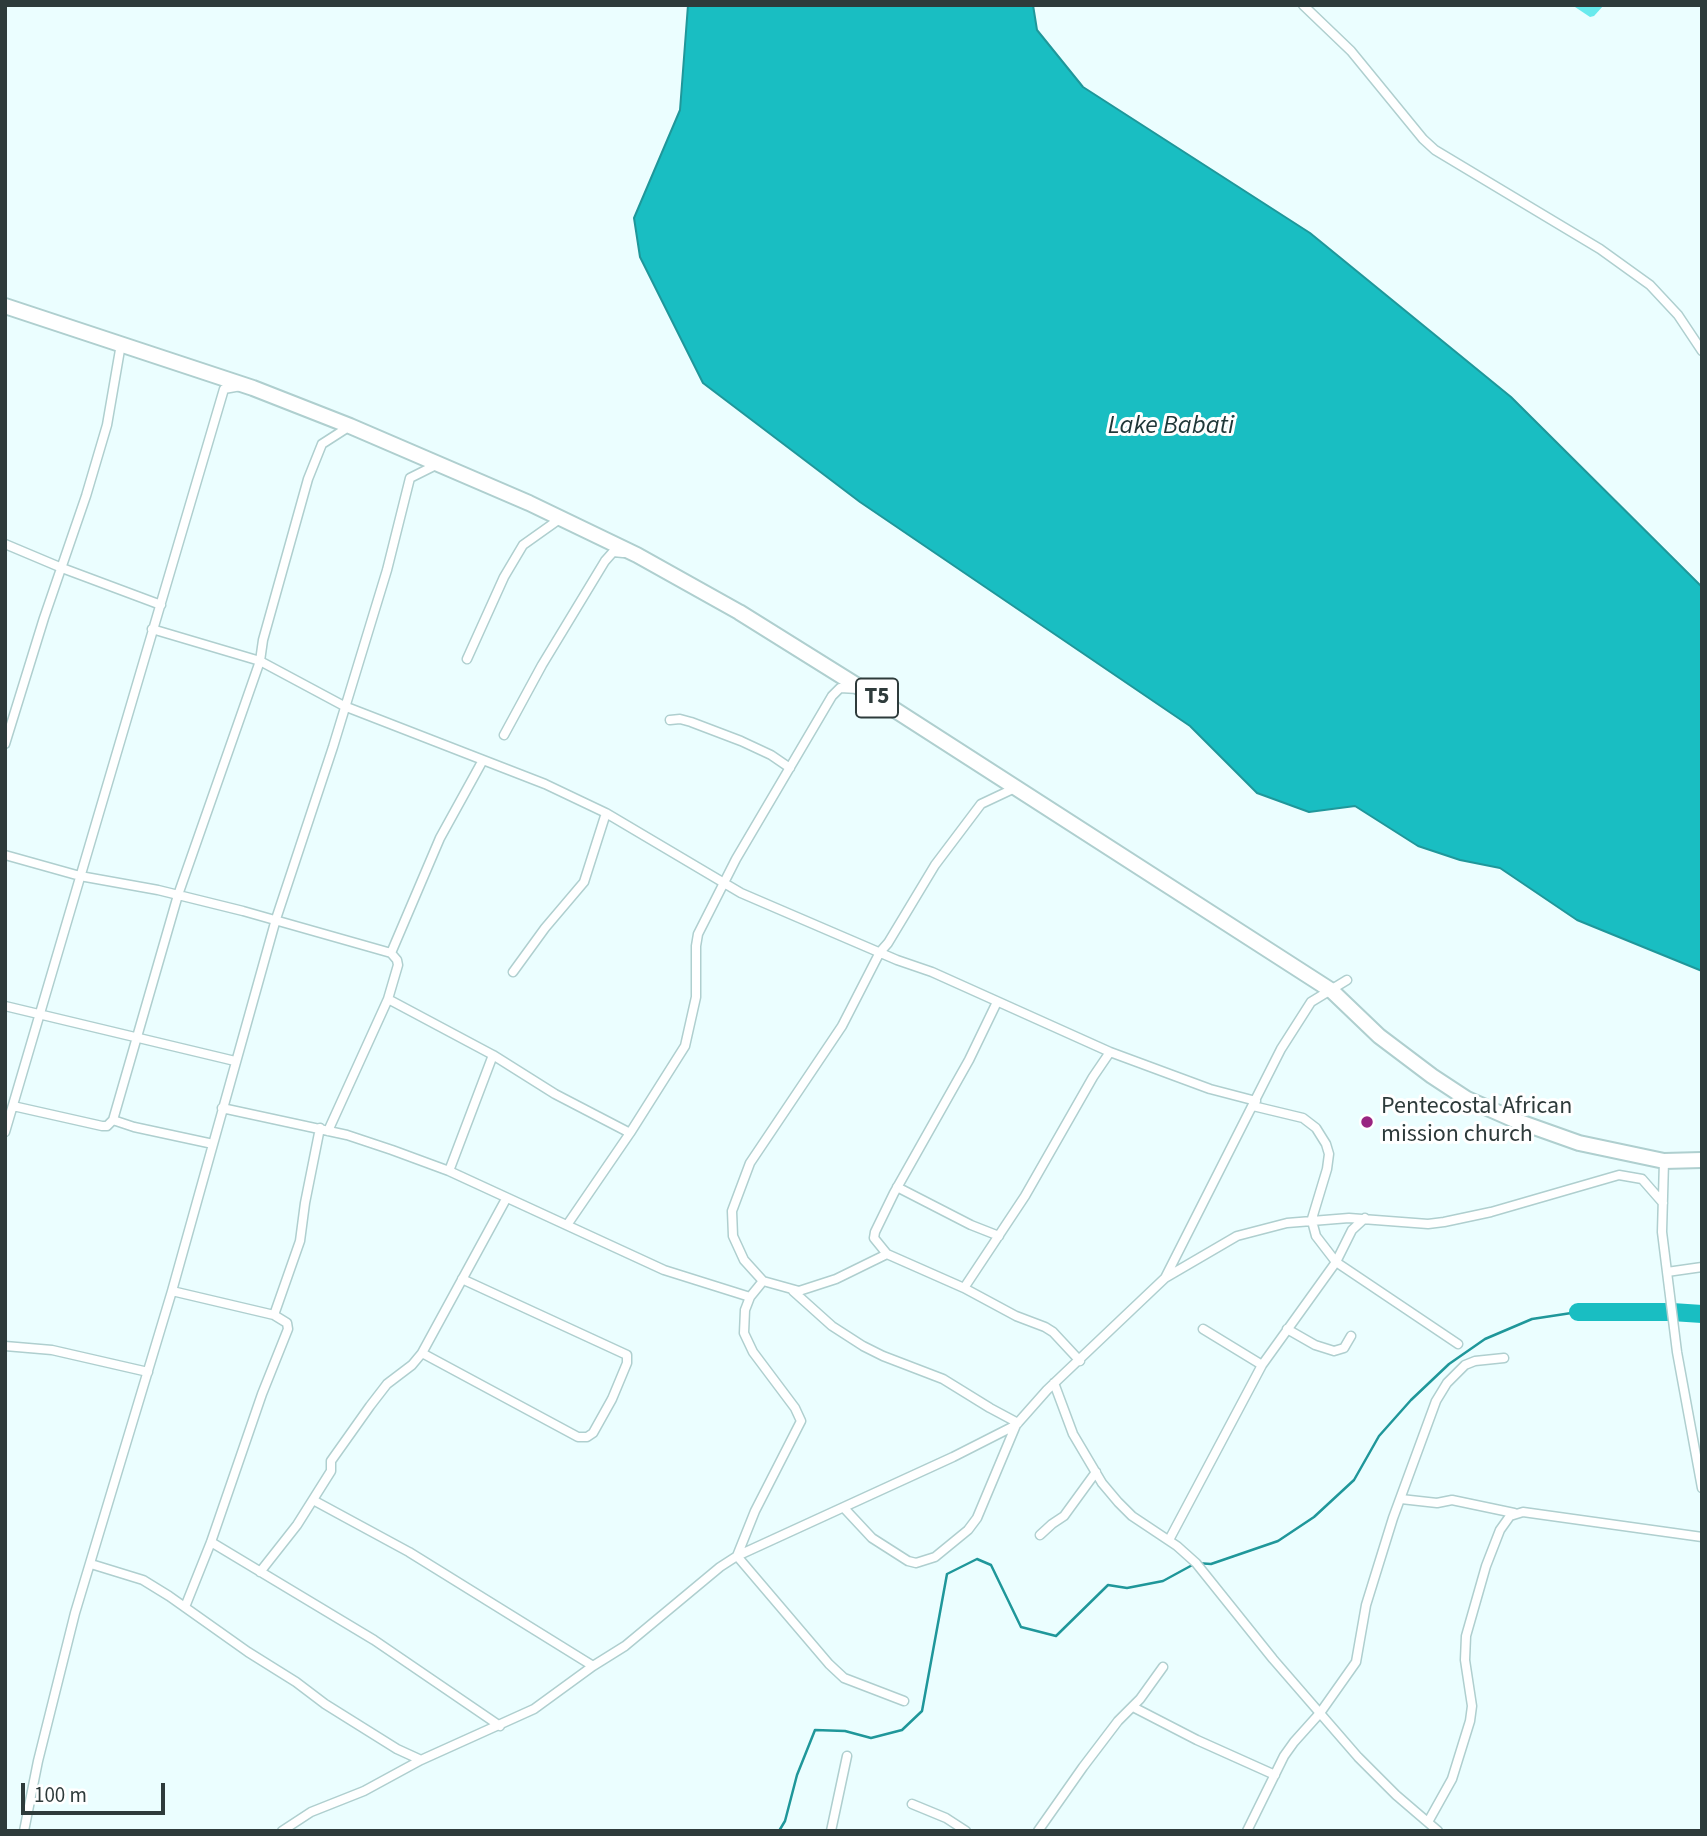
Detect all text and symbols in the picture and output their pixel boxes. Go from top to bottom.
water label: Lake Babati [1108,411,1234,443]
road number: T5 [856,678,898,718]
place label: Pentecostal African mission church [1381,1094,1572,1150]
marker: Pentecostal African mission church [1359,1114,1375,1130]
scale bar [24,1770,168,1814]
text: 100 m [34,1780,87,1810]

